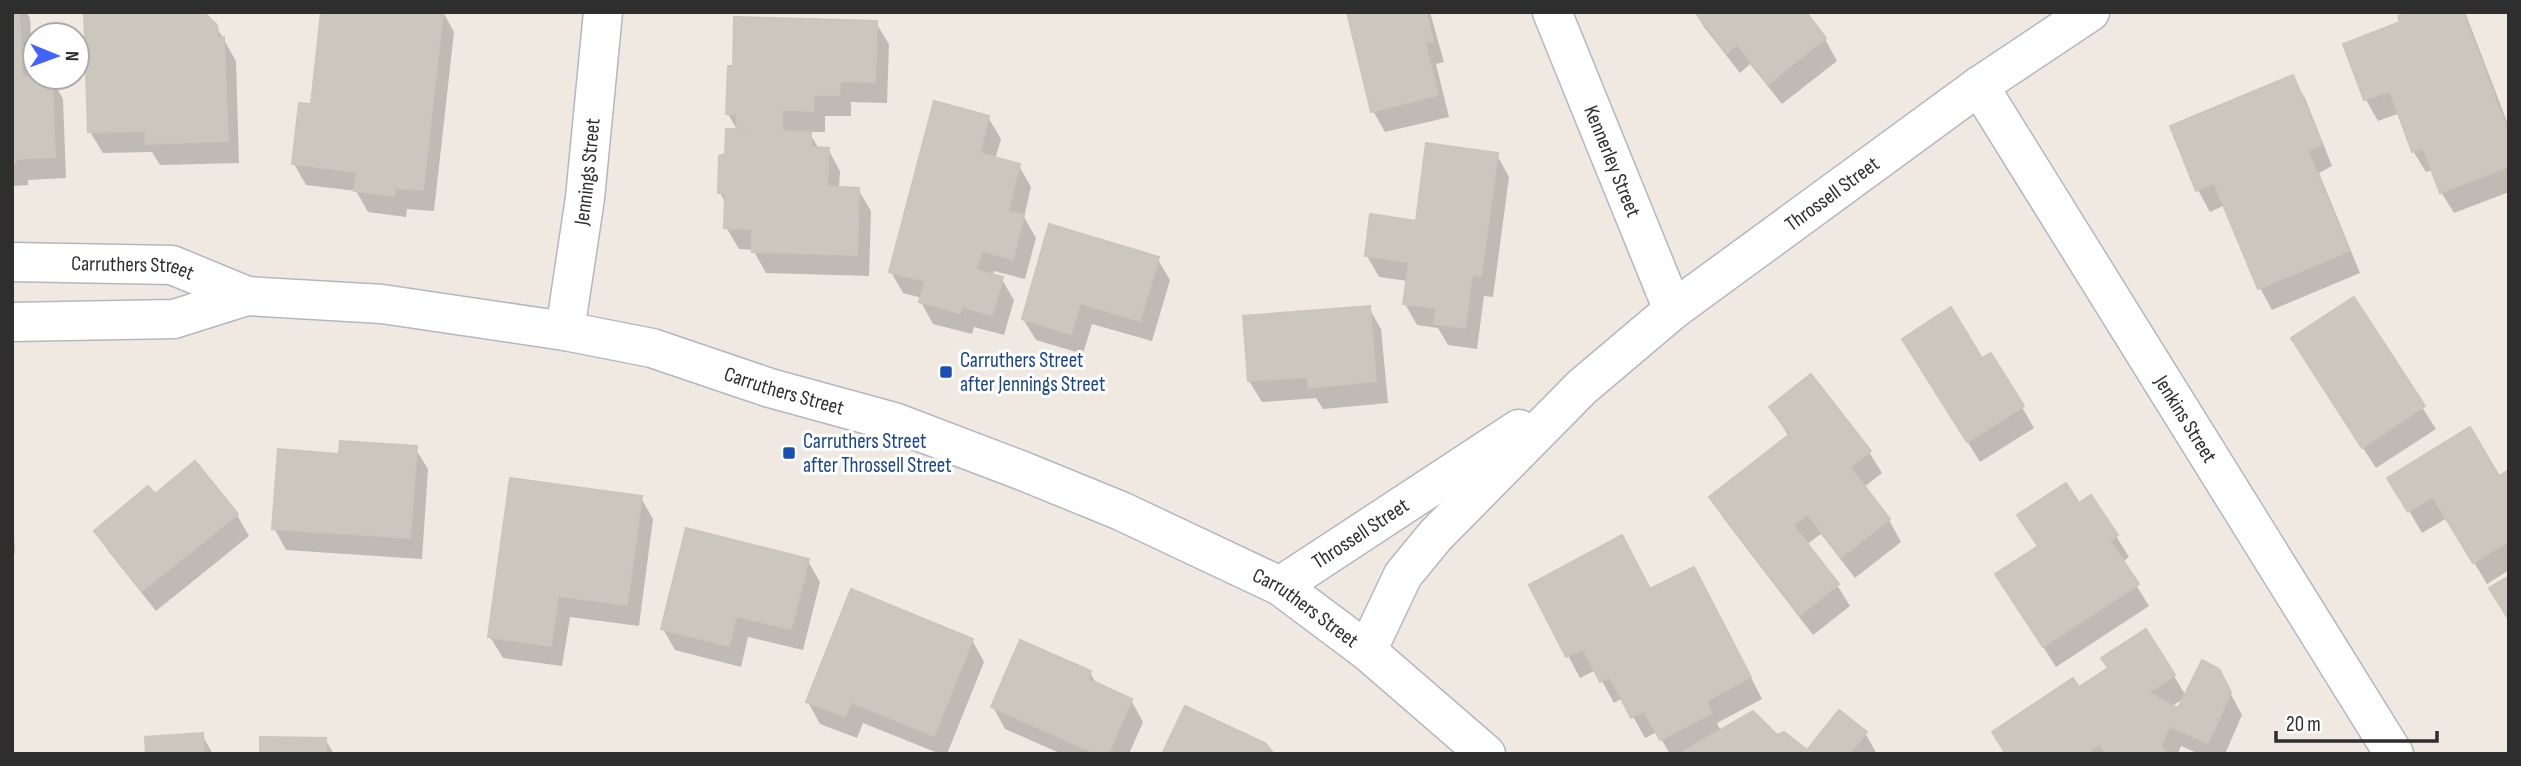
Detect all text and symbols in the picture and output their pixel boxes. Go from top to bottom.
north arrow [21,21,91,91]
text: N [60,51,83,62]
street label: Kennerley Street [1579,102,1646,221]
street label: Jennings Street [568,117,605,228]
street label: Throssell Street [1780,151,1884,236]
street label: Carruthers Street [71,251,198,285]
place label: Carruthers Street after Jennings Street [960,348,1105,397]
street label: Carruthers Street [721,361,847,420]
marker: Carruthers Street after Jennings Street [938,364,954,380]
street label: Jenkins Street [2149,370,2222,467]
place label: Carruthers Street after Throssell Street [803,429,952,478]
marker: Carruthers Street after Throssell Street [781,445,797,461]
street label: Throssell Street [1307,492,1413,574]
street label: Carruthers Street [1249,562,1364,653]
scale bar [2276,700,2437,744]
text: 20 m [2286,712,2321,737]

